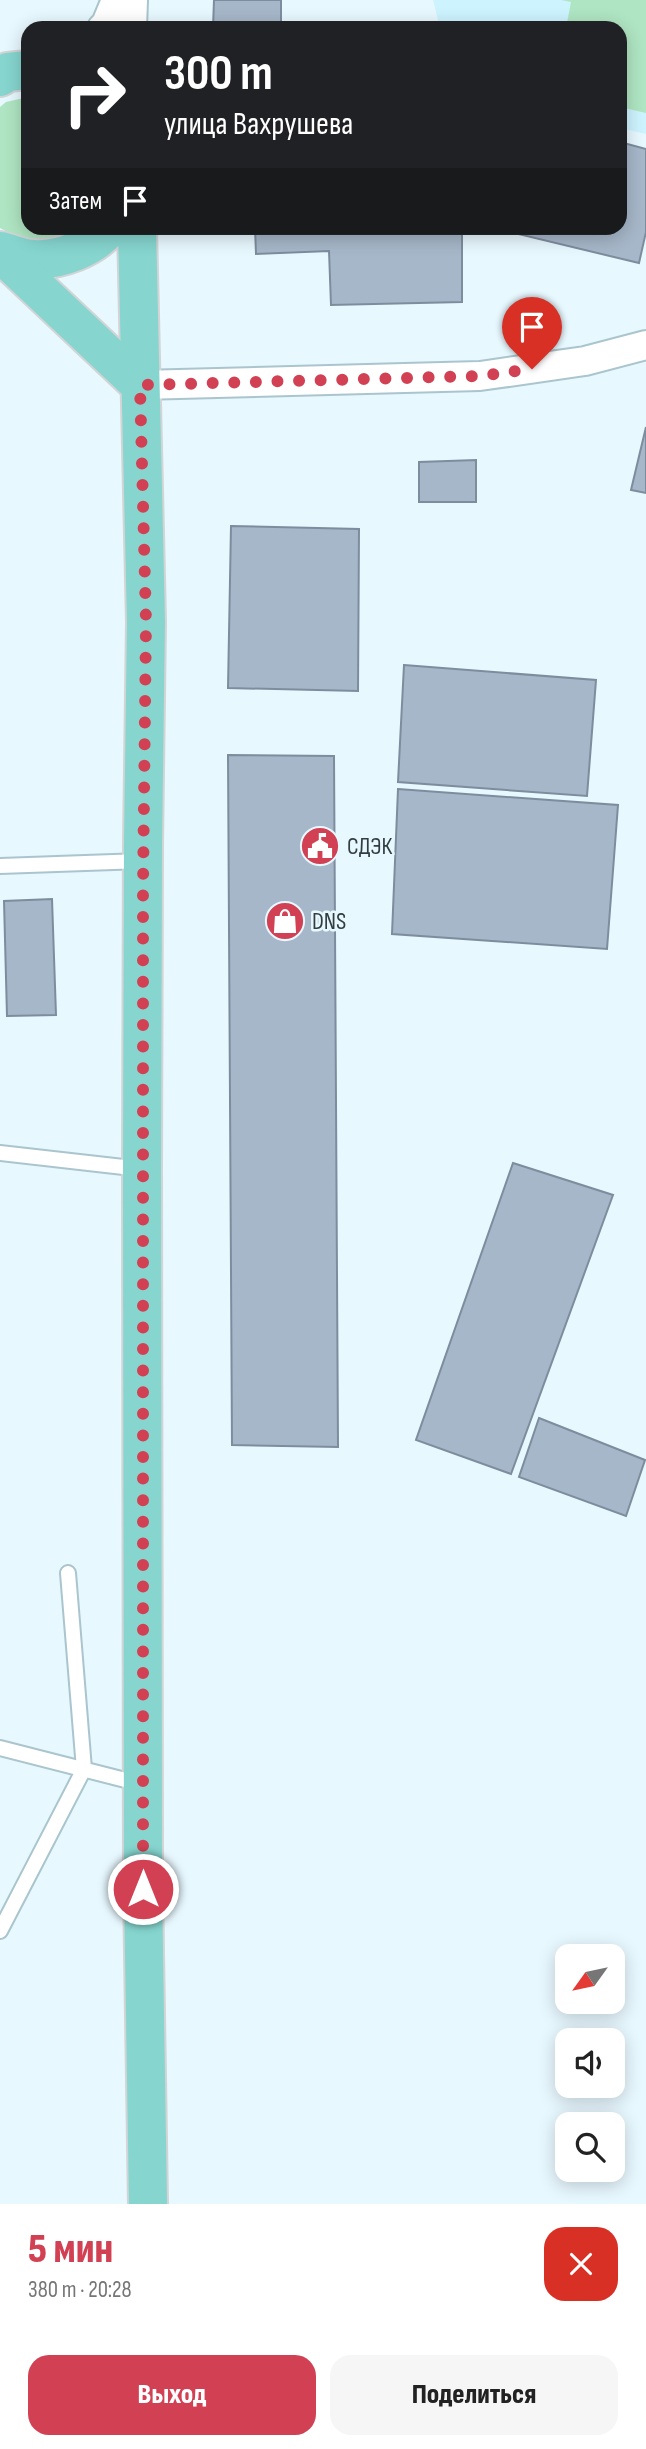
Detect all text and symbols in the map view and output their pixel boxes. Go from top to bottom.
text: 300 m [164,45,273,104]
icon: right [49,49,140,140]
text: улица Вахрушева [164,105,353,144]
icon: arrive [116,182,154,220]
text: Затем [49,186,102,217]
pin [502,297,562,369]
icon: arrive [513,308,551,346]
public building icon: СДЭК [299,825,341,867]
place label: СДЭК [347,832,392,861]
shop icon: DNS [264,900,306,942]
place label: DNS [312,907,346,936]
position arrow [106,1852,180,1926]
north arrow [555,1944,625,2014]
map controls [555,1944,625,2182]
button: sound [555,2028,625,2098]
button: search [555,2112,625,2182]
text: 5 мин [28,2224,113,2275]
button: close [544,2227,618,2301]
text: 380 m · 20:28 [28,2276,132,2304]
button: Выход [28,2355,316,2435]
button: Поделиться [330,2355,618,2435]

